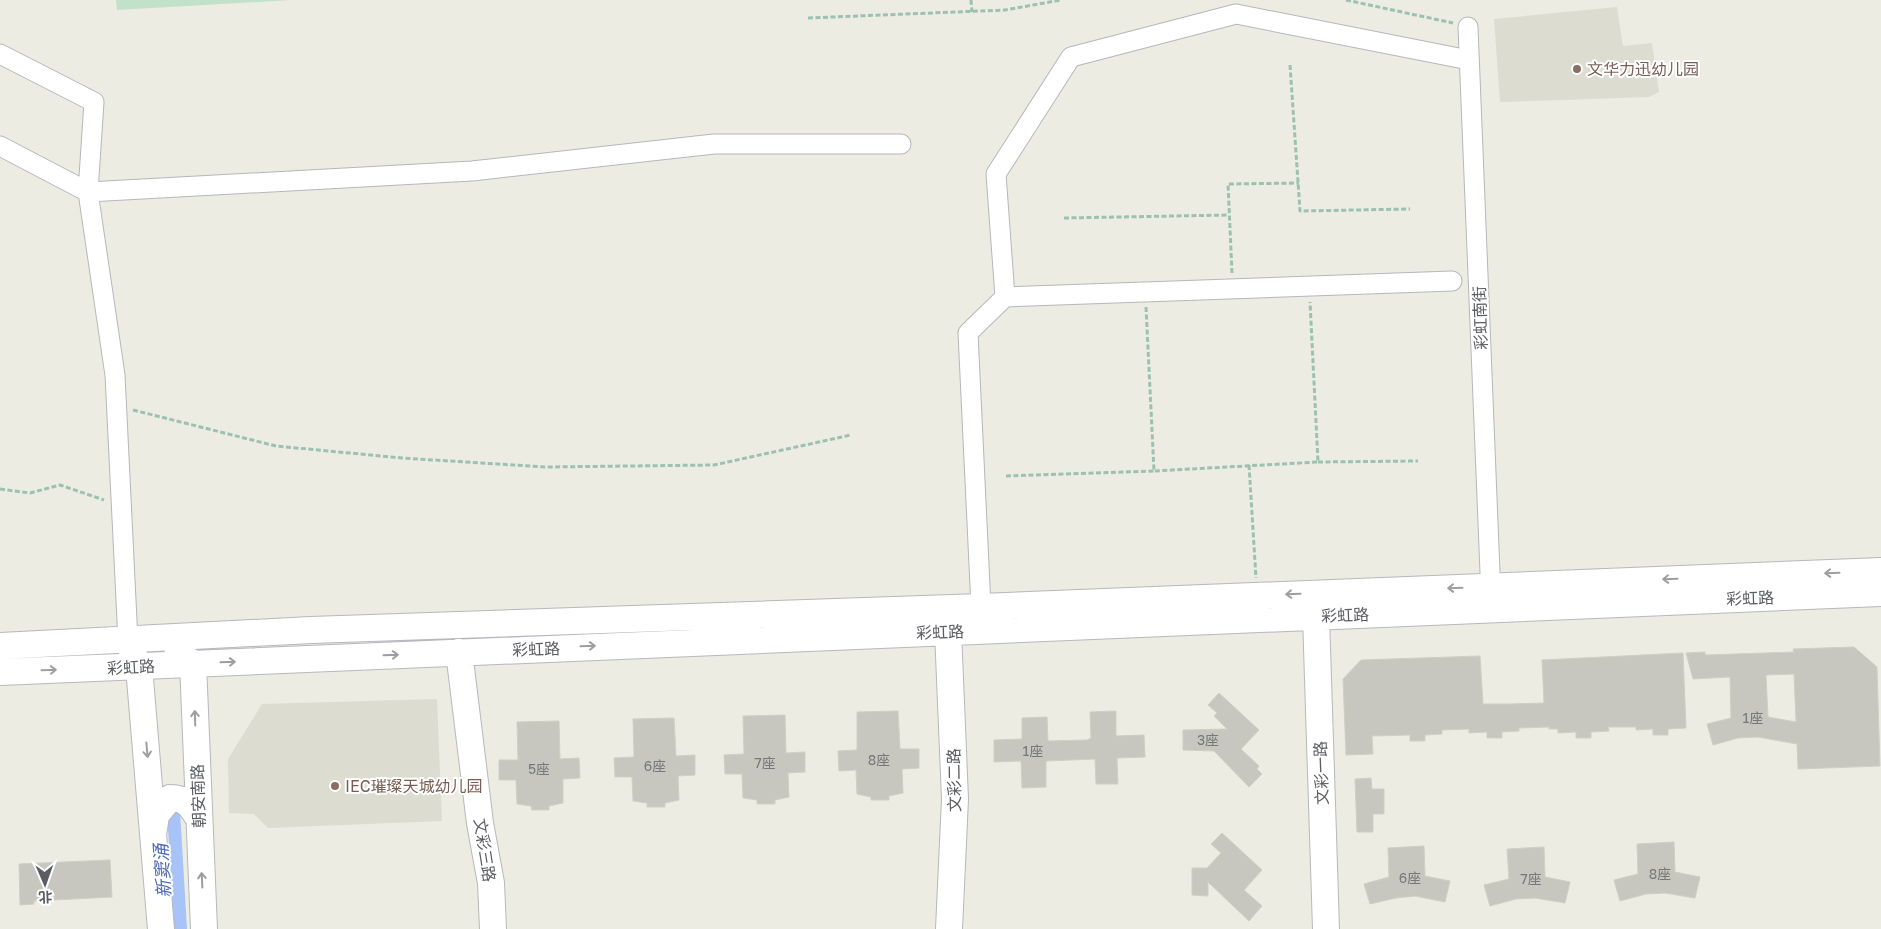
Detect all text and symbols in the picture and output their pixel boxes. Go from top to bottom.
place label: 文华力迅幼儿园 [1587,59,1699,79]
marker: 文华力迅幼儿园 [1571,63,1583,75]
street label: 彩虹南街 [1469,286,1491,350]
one-way arrow [1825,568,1841,578]
one-way arrow [1662,575,1678,584]
one-way arrow [1447,583,1464,593]
street label: 彩虹路 [1726,587,1774,609]
one-way arrow [1285,590,1301,599]
street label: 彩虹路 [1321,604,1369,626]
street label: 彩虹路 [916,621,964,643]
street label: 彩虹路 [512,638,560,660]
one-way arrow [580,642,596,651]
one-way arrow [383,650,399,659]
street label: 彩虹路 [107,656,155,678]
one-way arrow [220,657,236,666]
one-way arrow [40,665,56,675]
house number: 1座 [1743,709,1763,726]
one-way arrow [190,710,200,726]
house number: 3座 [1197,731,1219,748]
street label: 文彩一路 [1310,741,1332,805]
one-way arrow [142,742,151,758]
house number: 1座 [1023,742,1043,759]
street label: 文彩二路 [943,748,965,812]
house number: 8座 [868,751,890,768]
house number: 7座 [754,754,776,771]
house number: 6座 [644,757,666,774]
house number: 5座 [528,760,550,777]
street label: 朝安南路 [187,764,209,828]
place label: IEC璀璨天城幼儿园 [345,776,483,796]
marker: IEC璀璨天城幼儿园 [329,780,341,792]
street label: 文彩三路 [470,817,500,883]
water label: 新窦涌 [149,841,175,899]
north arrow [20,859,70,909]
house number: 8座 [1649,865,1671,882]
house number: 6座 [1399,869,1421,886]
house number: 7座 [1520,870,1542,887]
one-way arrow [197,873,207,889]
text: 北 [38,889,53,906]

